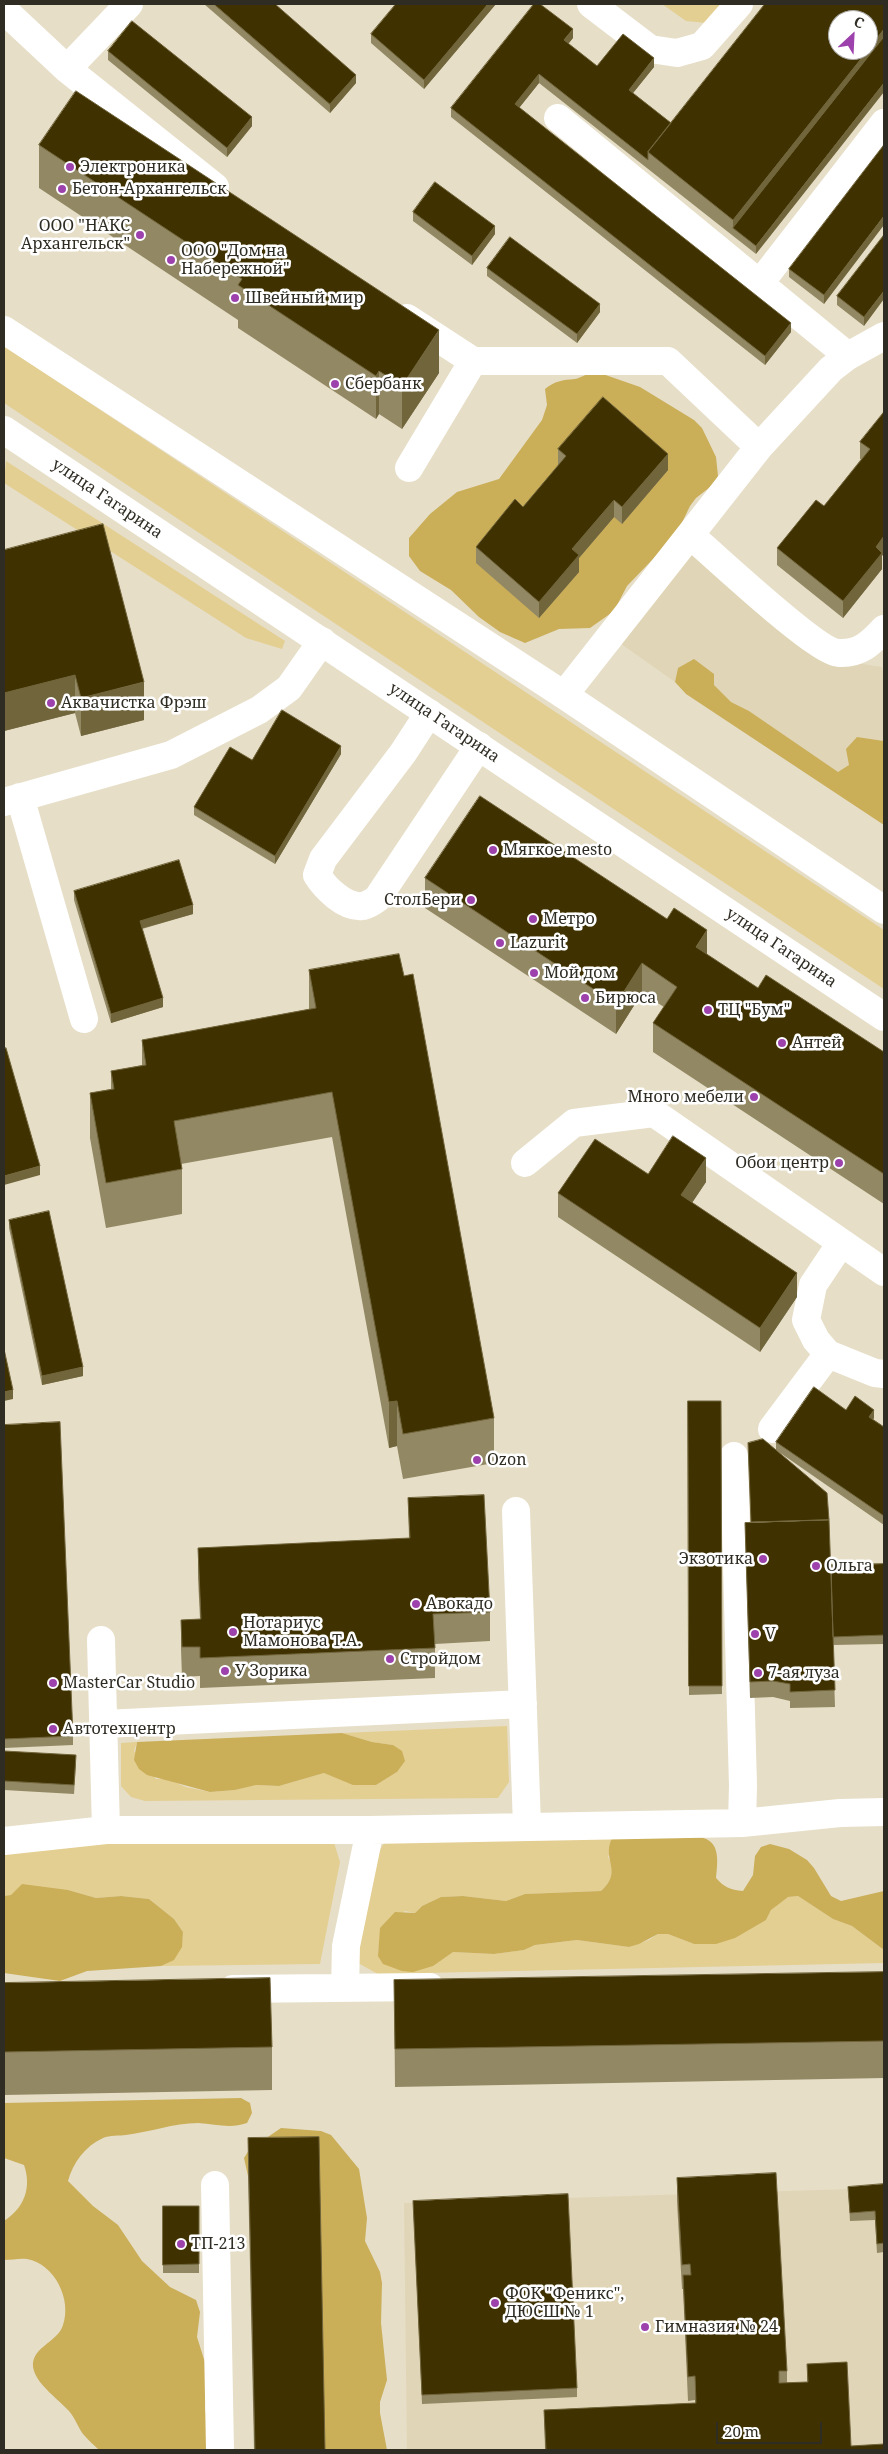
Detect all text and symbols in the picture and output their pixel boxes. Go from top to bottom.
north arrow [828,10,878,60]
text: С [851,11,867,32]
place label: Электроника [80,157,186,177]
marker: Электроника [64,161,76,173]
place label: Бетон-Архангельск [72,179,226,199]
marker: Бетон-Архангельск [56,183,68,195]
place label: ООО "НАКС Архангельск" [21,216,130,254]
marker: ООО "НАКС Архангельск" [134,229,146,241]
place label: ООО "Дом на Набережной" [181,241,290,279]
marker: ООО "Дом на Набережной" [165,254,177,266]
place label: Швейный мир [245,288,363,308]
marker: Швейный мир [229,292,241,304]
place label: Сбербанк [345,374,422,394]
marker: Сбербанк [329,378,341,390]
street label: улица Гагарина [48,455,166,543]
street label: улица Гагарина [385,679,503,767]
place label: Аквачистка Фрэш [61,693,207,713]
marker: Аквачистка Фрэш [45,697,57,709]
place label: Мягкое mesto [503,840,612,860]
marker: Мягкое mesto [487,844,499,856]
place label: СтолБери [384,890,461,910]
marker: СтолБери [465,894,477,906]
street label: улица Гагарина [722,904,840,992]
place label: Метро [543,909,595,929]
marker: Метро [527,913,539,925]
place label: Lazurit [510,933,566,953]
marker: Lazurit [494,937,506,949]
place label: Мой дом [544,963,616,983]
marker: Мой дом [528,967,540,979]
place label: Бирюса [595,988,656,1008]
marker: Бирюса [579,992,591,1004]
place label: ТЦ "Бум" [718,1000,790,1020]
marker: ТЦ "Бум" [702,1004,714,1016]
place label: Антей [792,1033,842,1053]
marker: Антей [776,1037,788,1049]
place label: Много мебели [627,1087,744,1107]
marker: Много мебели [748,1091,760,1103]
place label: Обои центр [735,1153,829,1173]
marker: Обои центр [833,1157,845,1169]
place label: Ozon [487,1450,527,1470]
marker: Ozon [471,1454,483,1466]
place label: Экзотика [679,1549,753,1569]
marker: Экзотика [757,1553,769,1565]
place label: Ольга [826,1556,873,1576]
marker: Ольга [810,1560,822,1572]
place label: Авокадо [426,1594,493,1614]
marker: Авокадо [410,1598,422,1610]
place label: Нотариус Мамонова Т.А. [243,1613,361,1651]
place label: V [765,1624,776,1644]
marker: Нотариус Мамонова Т.А. [227,1626,239,1638]
marker: V [749,1628,761,1640]
place label: Стройдом [400,1649,481,1669]
marker: Стройдом [384,1653,396,1665]
place label: У Зорика [235,1661,308,1681]
place label: 7-ая луза [768,1663,840,1683]
marker: У Зорика [219,1665,231,1677]
marker: 7-ая луза [752,1667,764,1679]
place label: MasterCar Studio [63,1673,195,1693]
marker: MasterCar Studio [47,1677,59,1689]
place label: Автотехцентр [63,1719,176,1739]
marker: Автотехцентр [47,1723,59,1735]
place label: ТП-213 [191,2234,245,2254]
marker: ТП-213 [175,2238,187,2250]
place label: ФОК "Феникс", ДЮСШ № 1 [505,2284,624,2322]
marker: ФОК "Феникс", ДЮСШ № 1 [489,2297,501,2309]
place label: Гимназия № 24 [655,2317,778,2337]
marker: Гимназия № 24 [639,2321,651,2333]
scale bar [718,2412,824,2444]
text: 20 m [724,2421,759,2441]

